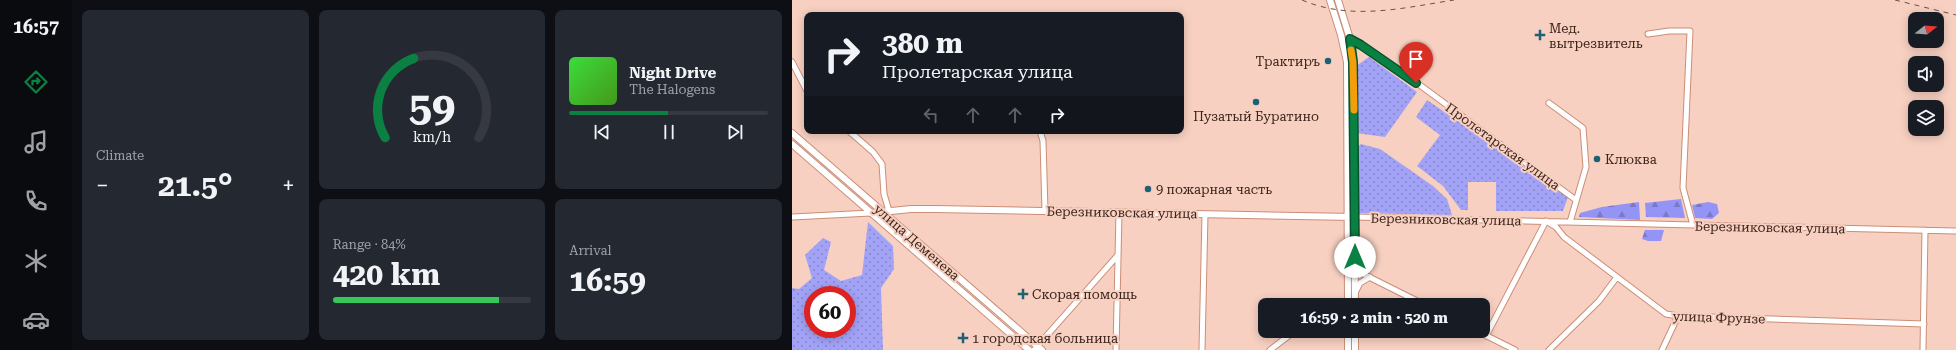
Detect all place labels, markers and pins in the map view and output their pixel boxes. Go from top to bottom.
place label: Мед. вытрезвитель [1549,21,1643,51]
marker: Мед. вытрезвитель [1534,29,1546,41]
pin [1399,42,1433,83]
place label: Трактиръ [1255,54,1320,69]
marker: Трактиръ [1323,56,1333,66]
marker: Пузатый Буратино [1251,97,1261,107]
place label: Пузатый Буратино [1193,109,1319,124]
place label: Клюква [1605,152,1657,167]
marker: Клюква [1592,154,1602,164]
place label: 9 пожарная часть [1156,182,1272,197]
marker: 9 пожарная часть [1143,184,1153,194]
place label: Скорая помощь [1032,287,1137,302]
marker: Скорая помощь [1017,288,1029,300]
place label: 1 городская больница [972,331,1118,346]
marker: 1 городская больница [957,332,969,344]

